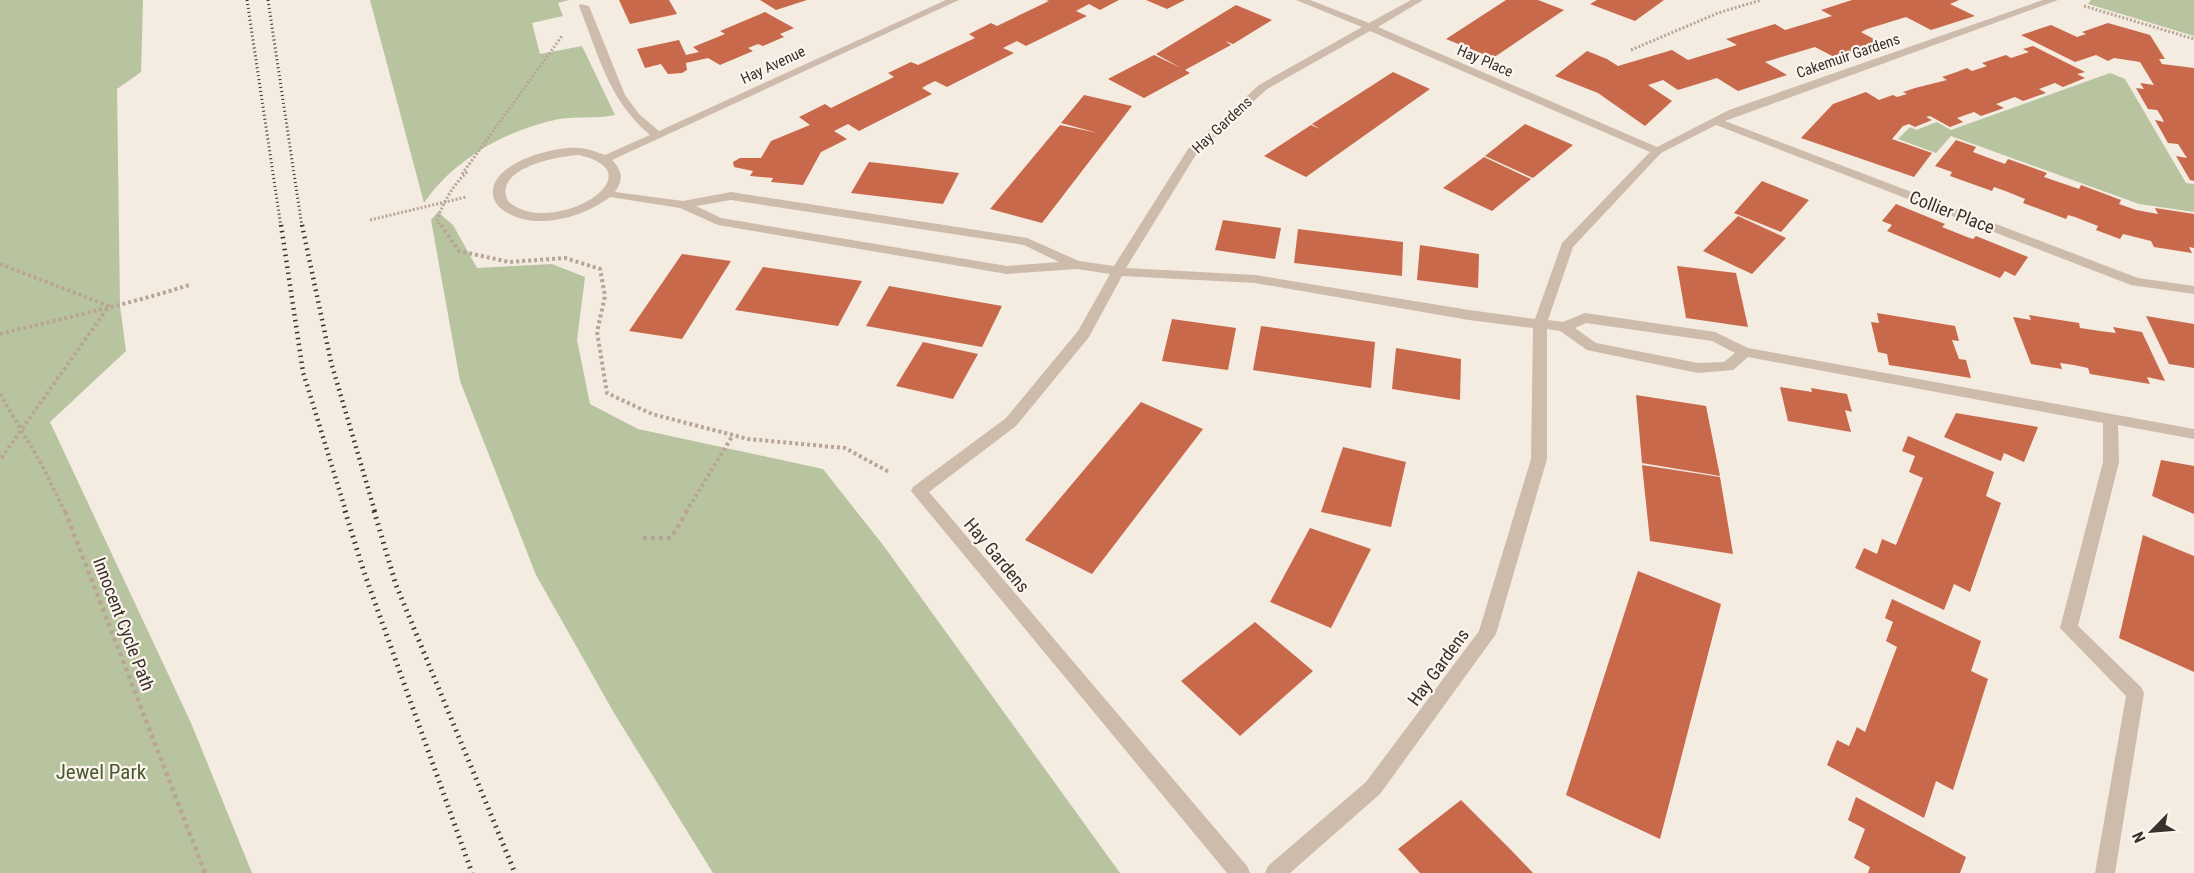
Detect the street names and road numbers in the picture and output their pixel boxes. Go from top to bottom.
street label: Cakemuir Gardens [1794,30,1902,82]
street label: Hay Place [1454,41,1516,81]
street label: Hay Avenue [738,42,808,88]
street label: Hay Gardens [1188,93,1256,157]
street label: Collier Place [1907,186,1997,238]
street label: Hay Gardens [960,514,1034,596]
street label: Innocent Cycle Path [89,554,159,694]
street label: Hay Gardens [1403,624,1473,710]

